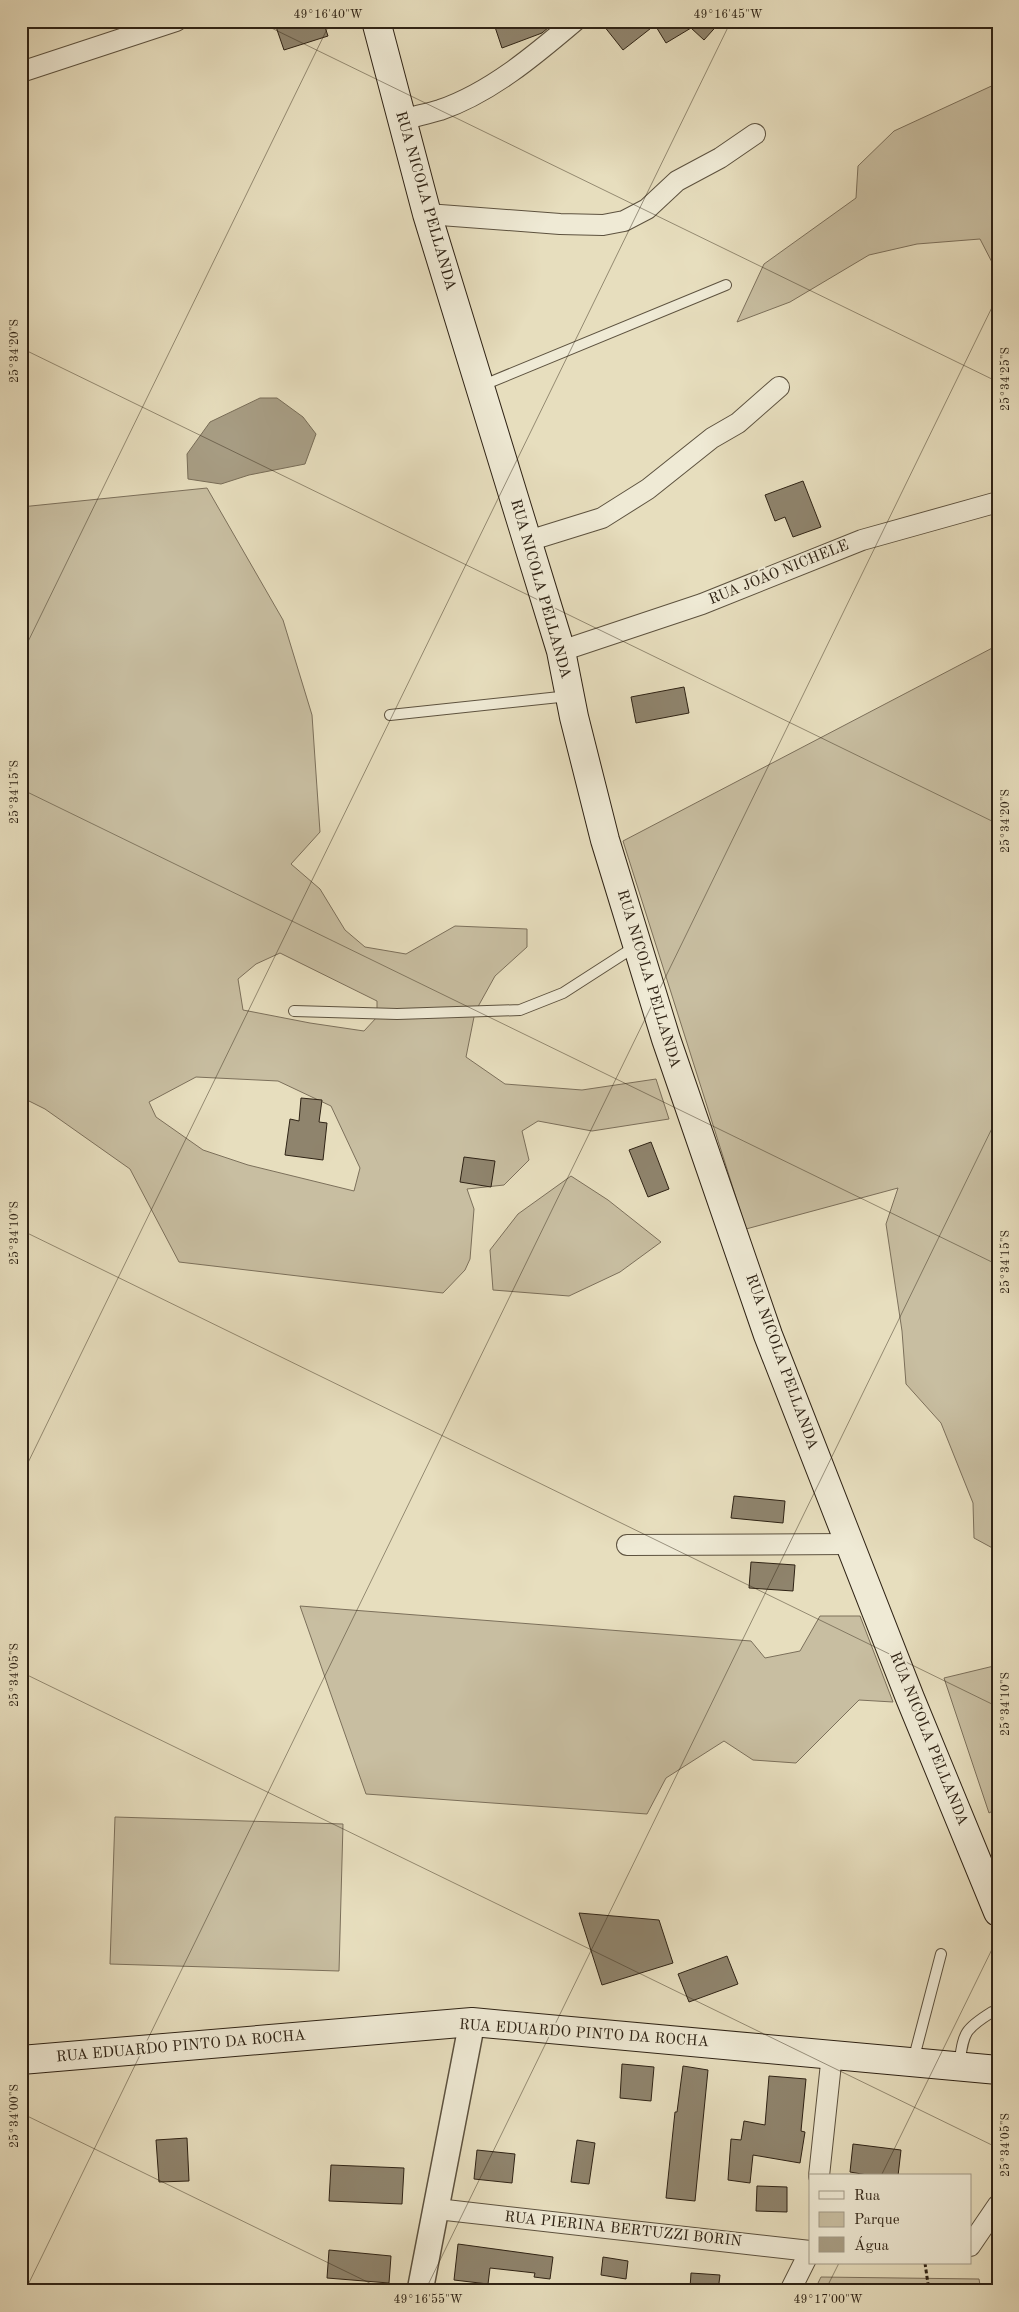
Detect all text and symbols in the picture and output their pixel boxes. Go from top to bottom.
text: 49°16'45"W [693,8,763,21]
text: 49°16'40"W [293,9,363,21]
street label: RUA NICOLA PELLANDA [392,110,458,293]
text: 25°34'20"S [8,319,21,383]
text: 25°34'25"S [999,347,1012,411]
street label: RUA NICOLA PELLANDA [507,498,573,681]
street label: RUA JOÃO NICHELE [706,535,851,608]
text: 25°34'15"S [8,760,21,824]
text: 25°34'20"S [999,789,1012,853]
street label: RUA NICOLA PELLANDA [614,888,682,1071]
text: 25°34'10"S [8,1201,21,1265]
text: 25°34'15"S [999,1230,1012,1294]
street label: RUA NICOLA PELLANDA [742,1272,820,1452]
text: 25°34'05"S [8,1643,21,1707]
street label: RUA NICOLA PELLANDA [886,1650,970,1828]
text: 25°34'10"S [999,1672,1012,1736]
street label: RUA EDUARDO PINTO DA ROCHA [459,2018,710,2050]
street label: RUA EDUARDO PINTO DA ROCHA [56,2029,307,2065]
text: 25°34'00"S [8,2084,21,2148]
text: 25°34'05"S [999,2113,1012,2177]
legend [809,2174,972,2264]
text: Rua [854,2189,881,2204]
street label: RUA PIERINA BERTUZZI BORIN [504,2210,743,2250]
text: Parque [854,2213,900,2228]
text: Água [854,2236,890,2254]
text: 49°16'55"W [393,2293,463,2306]
text: 49°17'00"W [793,2294,863,2306]

